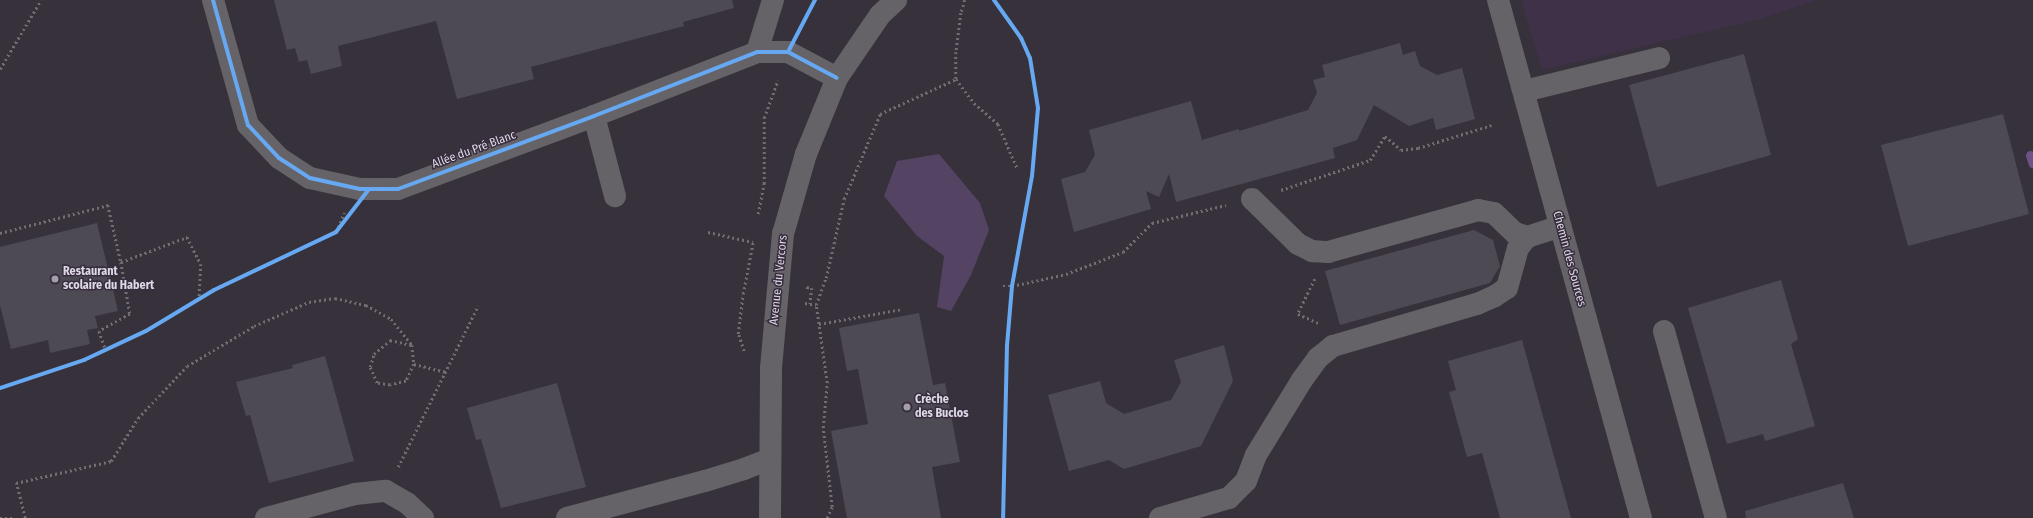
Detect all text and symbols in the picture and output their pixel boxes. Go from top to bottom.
street label: Allée du Pré Blanc [430,128,518,172]
street label: Chemin des Sources [1549,210,1589,308]
street label: Avenue du Vercors [767,234,791,326]
place label: Restaurant scolaire du Habert [63,265,154,293]
marker: Restaurant scolaire du Habert [50,274,60,284]
place label: Crèche des Buclos [915,393,968,421]
marker: Crèche des Buclos [902,402,912,412]

